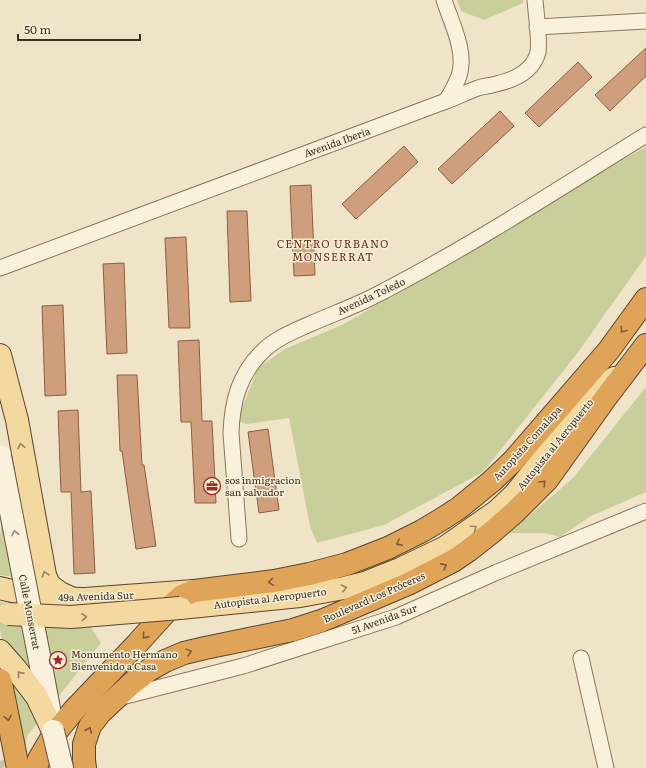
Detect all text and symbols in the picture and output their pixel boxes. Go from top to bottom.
scale bar [18,16,140,42]
text: 50 m [24,20,51,38]
street label: Avenida Iberia [302,122,373,160]
district label: CENTRO URBANO MONSERRAT [277,235,389,264]
street label: Avenida Toledo [334,273,407,318]
one-way arrow [621,326,628,333]
street label: Autopista al Aeropuerto [513,395,596,493]
street label: Autopista Comalapa [489,402,565,483]
one-way arrow [18,443,26,449]
place label: sos inmigracion san salvador [225,472,301,499]
office icon: sos inmigracion san salvador [202,476,222,496]
one-way arrow [539,480,546,488]
one-way arrow [469,526,476,533]
one-way arrow [11,530,20,536]
one-way arrow [396,538,403,546]
one-way arrow [439,563,447,570]
street label: Boulevard Los Próceres [320,567,428,626]
one-way arrow [42,571,50,578]
street label: Calle Monserrat [16,573,45,651]
one-way arrow [268,577,274,586]
street label: Autopista al Aeropuerto [213,583,327,612]
one-way arrow [341,584,347,592]
street label: 49a Avenida Sur [58,587,134,604]
street label: 51 Avenida Sur [349,600,419,637]
one-way arrow [81,612,87,621]
one-way arrow [142,631,149,638]
place label: Monumento Hermano Bienvenido a Casa [71,646,178,673]
one-way arrow [186,648,193,657]
place icon: Monumento Hermano Bienvenido a Casa [48,650,68,670]
one-way arrow [17,671,24,679]
one-way arrow [4,715,12,722]
one-way arrow [85,727,93,734]

